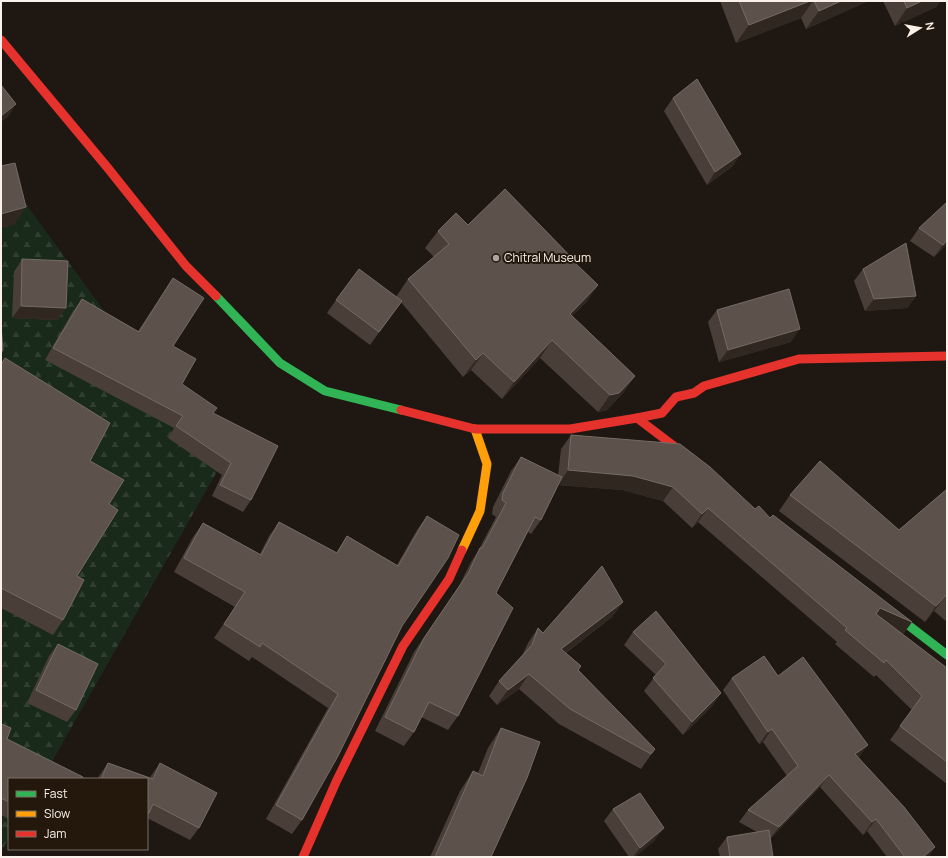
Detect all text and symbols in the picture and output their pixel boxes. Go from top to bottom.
north arrow [900,8,940,48]
text: N [922,21,938,31]
place label: Chitral Museum [504,249,591,266]
marker: Chitral Museum [491,253,501,263]
legend [8,778,148,850]
text: Fast [44,785,68,802]
text: Slow [44,805,70,822]
text: Jam [44,825,66,842]

